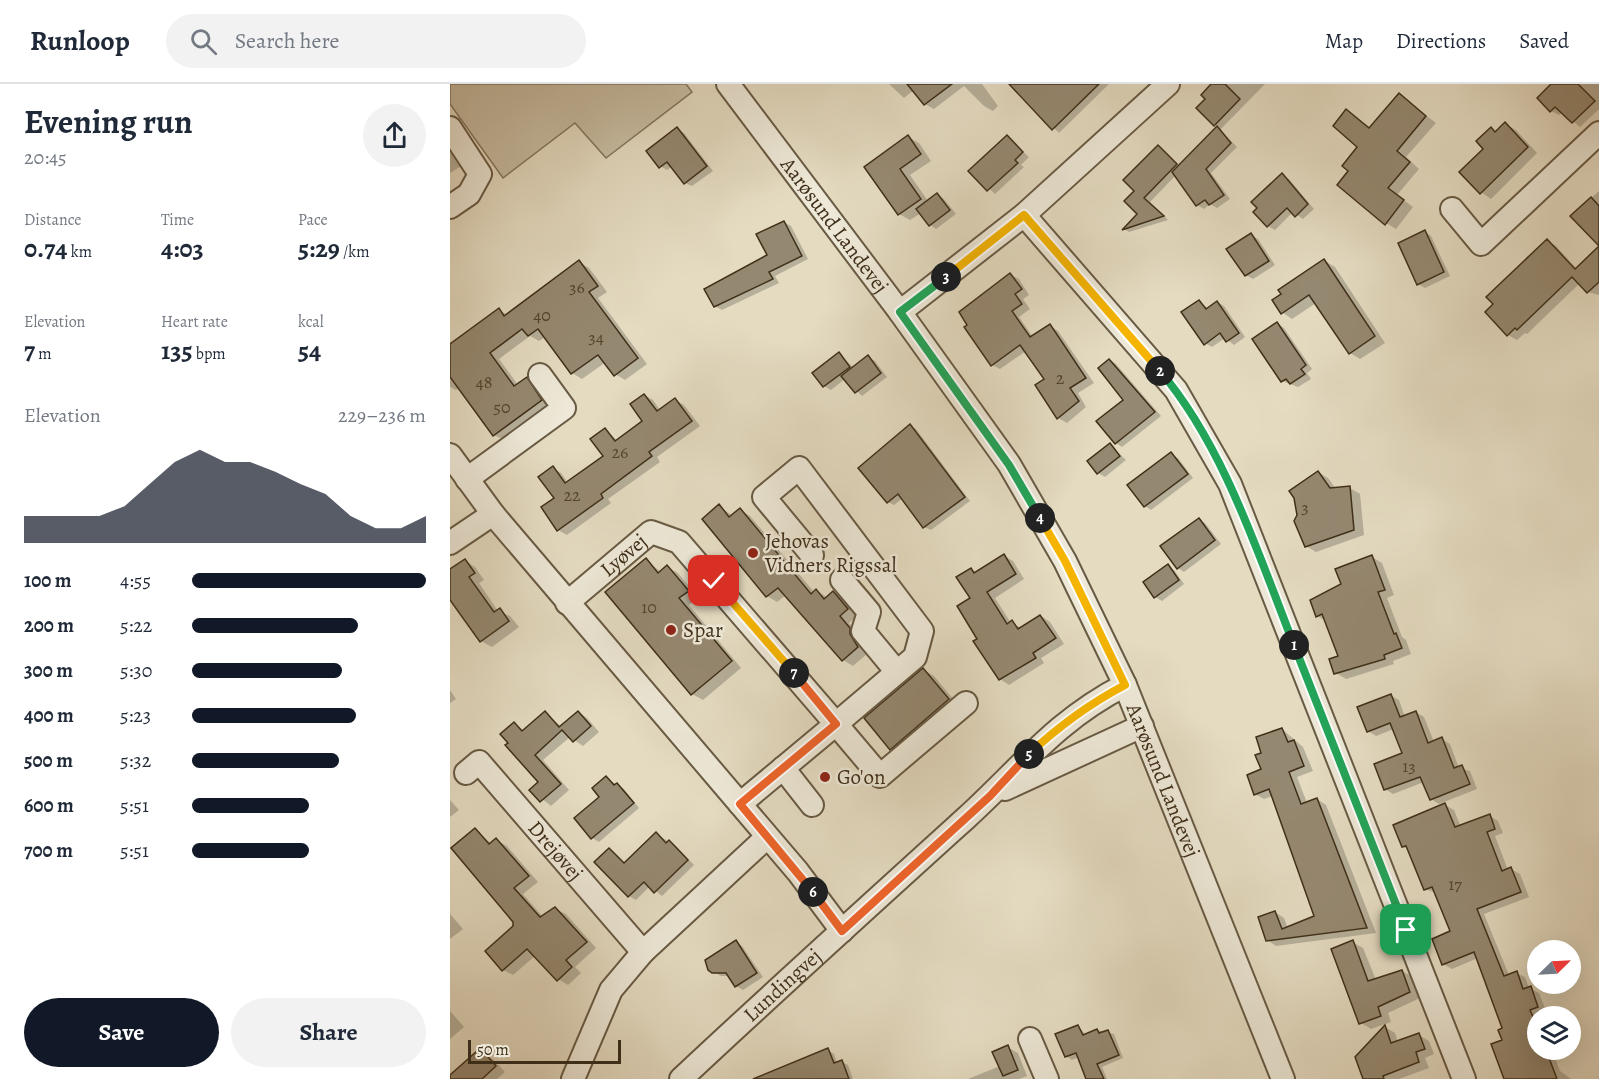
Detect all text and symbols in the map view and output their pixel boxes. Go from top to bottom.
search box [166,14,586,68]
text: Runloop [30,22,130,60]
icon: search [187,25,220,58]
text: Search here [235,26,339,56]
text: Map [1325,27,1363,55]
text: Directions [1396,27,1486,55]
text: Saved [1519,27,1569,55]
text: Evening run [24,99,193,144]
button: share [363,104,426,167]
text: 20:45 [24,144,67,171]
street label: Aarøsund Landevej [774,151,895,299]
text: Distance [24,209,81,231]
text: Time [161,209,194,231]
text: Pace [298,209,328,231]
text: 0.74 [24,231,68,266]
text: 4:03 [161,231,204,266]
text: 5:29 [298,231,340,266]
text: km [68,241,92,263]
text: /km [340,241,370,263]
pin: 3 [931,262,961,292]
text: 3 [943,266,949,288]
house number: 36 [569,275,585,299]
house number: 40 [533,303,551,327]
text: Elevation [24,311,85,333]
text: Heart rate [161,311,228,333]
text: kcal [298,311,324,333]
house number: 34 [588,325,604,349]
text: 7 [24,333,35,368]
text: 135 [161,333,193,368]
text: 54 [298,333,321,368]
text: m [35,343,52,365]
text: bpm [193,343,226,365]
pin: 2 [1145,356,1175,386]
text: 2 [1156,360,1164,382]
house number: 2 [1056,366,1065,390]
house number: 48 [476,370,492,394]
house number: 50 [493,395,511,419]
text: Elevation [24,402,101,429]
text: 229–236 m [338,402,426,429]
house number: 26 [612,440,628,464]
house number: 22 [563,483,581,507]
house number: 3 [1301,495,1309,519]
pin: 4 [1025,503,1055,533]
text: 4 [1036,507,1044,529]
street label: Lyøvej [594,527,653,583]
place label: Jehovas Vidners Rigssal [764,527,897,579]
marker: Jehovas Vidners Rigssal [746,546,760,560]
pin [688,555,739,606]
icon: check [697,564,730,597]
text: 100 m [24,567,72,594]
text: 4:55 [120,567,151,594]
house number: 10 [641,595,657,619]
text: 200 m [24,612,74,639]
text: 5:22 [120,612,152,639]
place label: Spar [683,616,723,644]
marker: Spar [664,623,678,637]
pin: 1 [1279,630,1309,660]
text: 1 [1291,634,1297,656]
text: 300 m [24,657,73,684]
text: 5:30 [120,657,152,684]
pin: 7 [779,658,809,688]
text: 7 [791,662,797,684]
street label: Aarøsund Landevej [1119,698,1207,861]
text: 400 m [24,702,74,729]
text: 5:23 [120,702,151,729]
pin: 5 [1014,739,1044,769]
text: 5 [1026,743,1032,765]
text: 500 m [24,747,73,774]
text: 5:32 [120,747,151,774]
house number: 13 [1402,754,1416,778]
place label: Go'on [837,763,885,791]
marker: Go'on [818,770,832,784]
text: 600 m [24,792,74,819]
text: 5:51 [120,792,149,819]
street label: Drejøvej [522,814,589,887]
text: 700 m [24,837,73,864]
text: 5:51 [120,837,149,864]
house number: 17 [1448,872,1462,896]
pin: 6 [798,877,828,907]
text: 6 [809,881,817,903]
pin [1380,904,1431,955]
icon: arrive [1389,913,1422,946]
north arrow [1527,940,1581,994]
map controls [1527,940,1581,1060]
street label: Lundingvej [737,942,827,1028]
button: Save [24,998,219,1067]
button: Share [231,998,426,1067]
button: layers [1527,1006,1581,1060]
scale bar [468,1037,621,1064]
text: 50 m [477,1039,509,1061]

